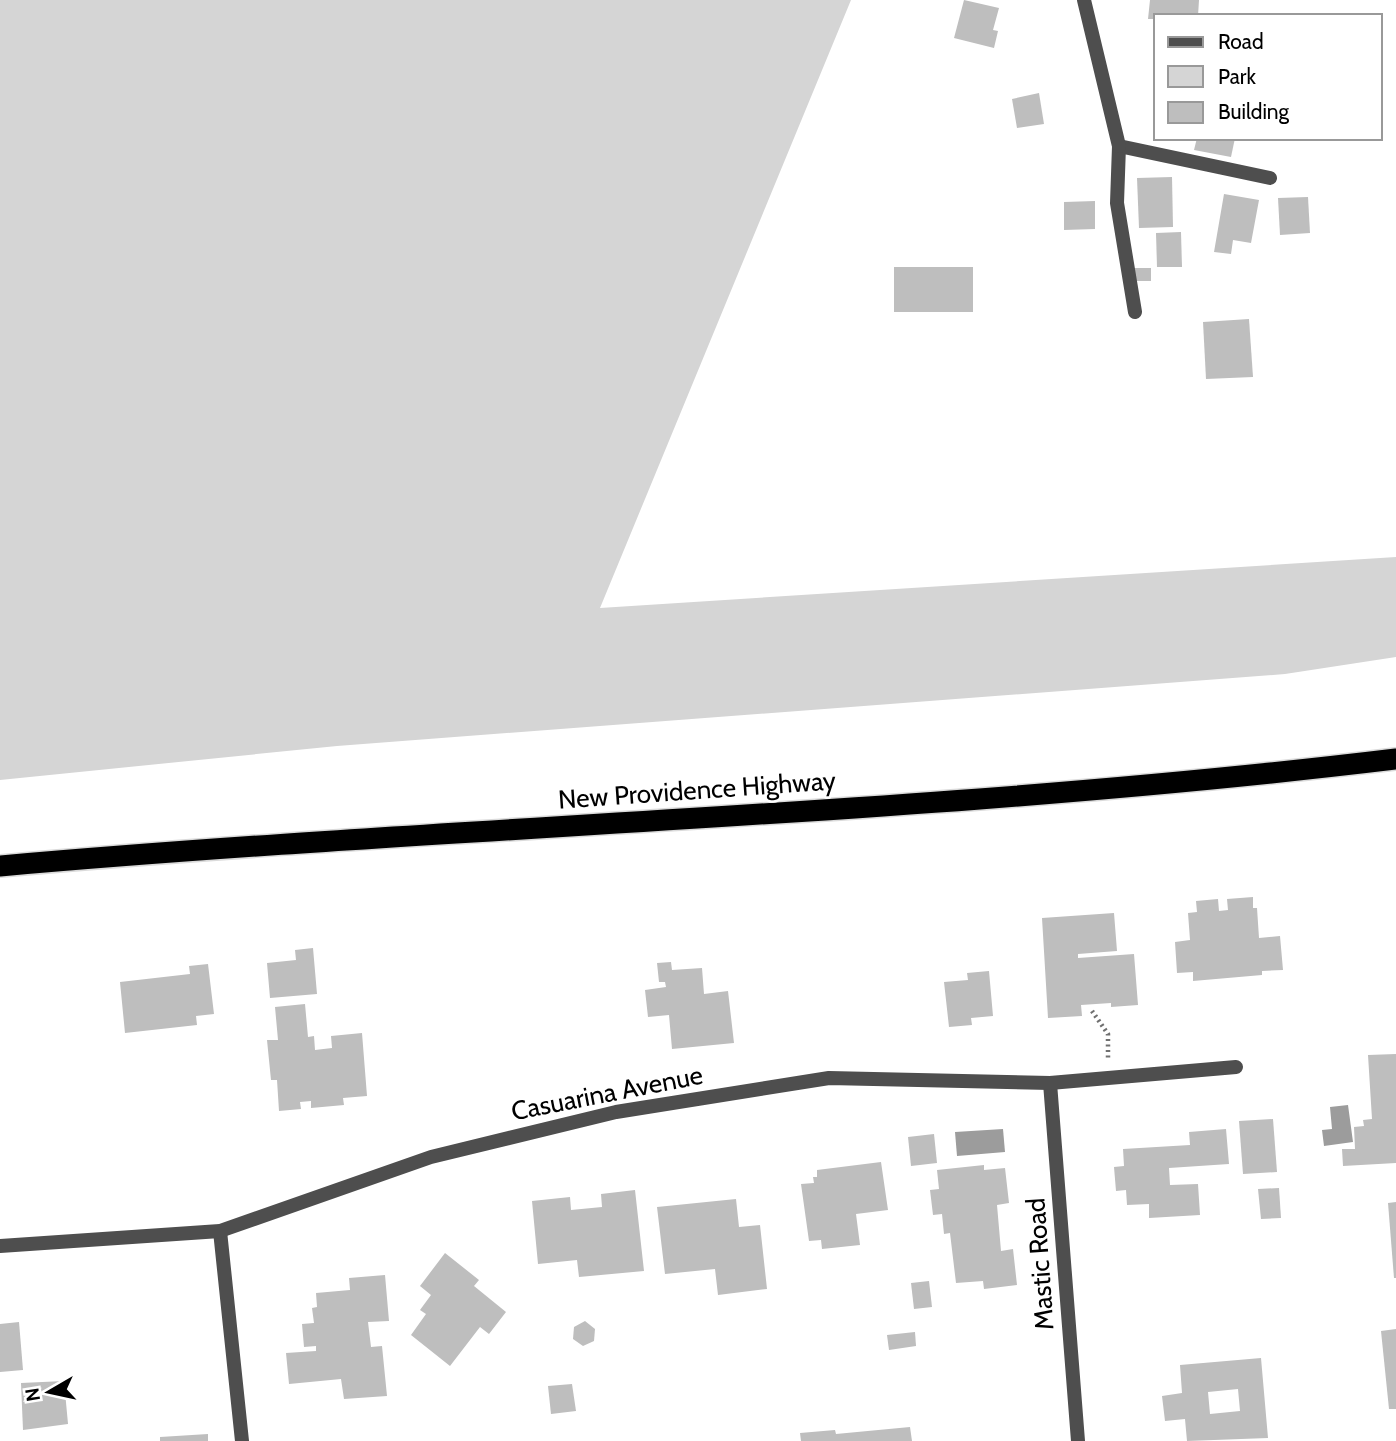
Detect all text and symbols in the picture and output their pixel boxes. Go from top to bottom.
legend [1154,14,1382,140]
text: Road [1218,29,1264,54]
text: Park [1218,64,1256,89]
text: Building [1218,99,1290,124]
street label: New Providence Highway [557,764,837,816]
street label: Casuarina Avenue [509,1059,705,1127]
street label: Mastic Road [1019,1197,1061,1331]
north arrow [14,1357,84,1427]
text: N [20,1386,45,1403]

